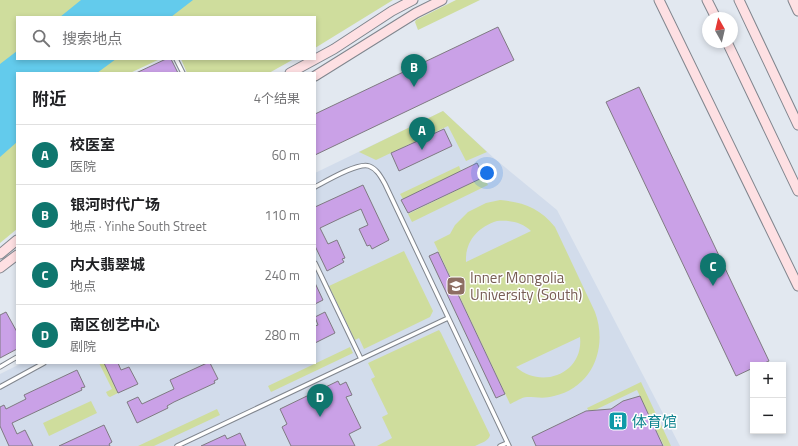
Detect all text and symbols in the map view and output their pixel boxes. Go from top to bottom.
north arrow [702,12,738,48]
search box [16,16,316,60]
icon: search [30,27,52,49]
text: 搜索地点 [62,27,122,50]
pin: B [401,54,427,87]
text: 附近 [32,86,66,112]
text: 4个结果 [254,88,300,108]
pin: A [409,117,435,150]
text: 校医室 [70,133,115,156]
text: A [41,145,49,165]
text: 60 m [272,145,300,165]
text: 医院 [70,156,96,176]
your location [477,163,497,183]
text: 银河时代广场 [70,193,160,216]
text: B [41,205,49,225]
text: 110 m [264,205,300,225]
text: 地点 · Yinhe South Street [70,216,207,236]
text: 内大翡翠城 [70,253,145,276]
pin: C [700,253,726,286]
text: C [41,265,49,285]
text: 240 m [264,265,300,285]
place label: Inner Mongolia University (South) [470,266,582,306]
school or university icon: Inner Mongolia University (South) [445,275,467,297]
text: 地点 [70,276,96,296]
text: 南区创艺中心 [70,313,160,336]
text: D [41,325,49,345]
text: 280 m [264,325,300,345]
text: 剧院 [70,336,96,356]
map controls [750,362,786,434]
button: + [750,362,786,398]
pin: D [307,384,333,417]
button: − [750,398,786,434]
building icon: 体育馆 [607,410,629,432]
place label: 体育馆 [632,410,677,433]

